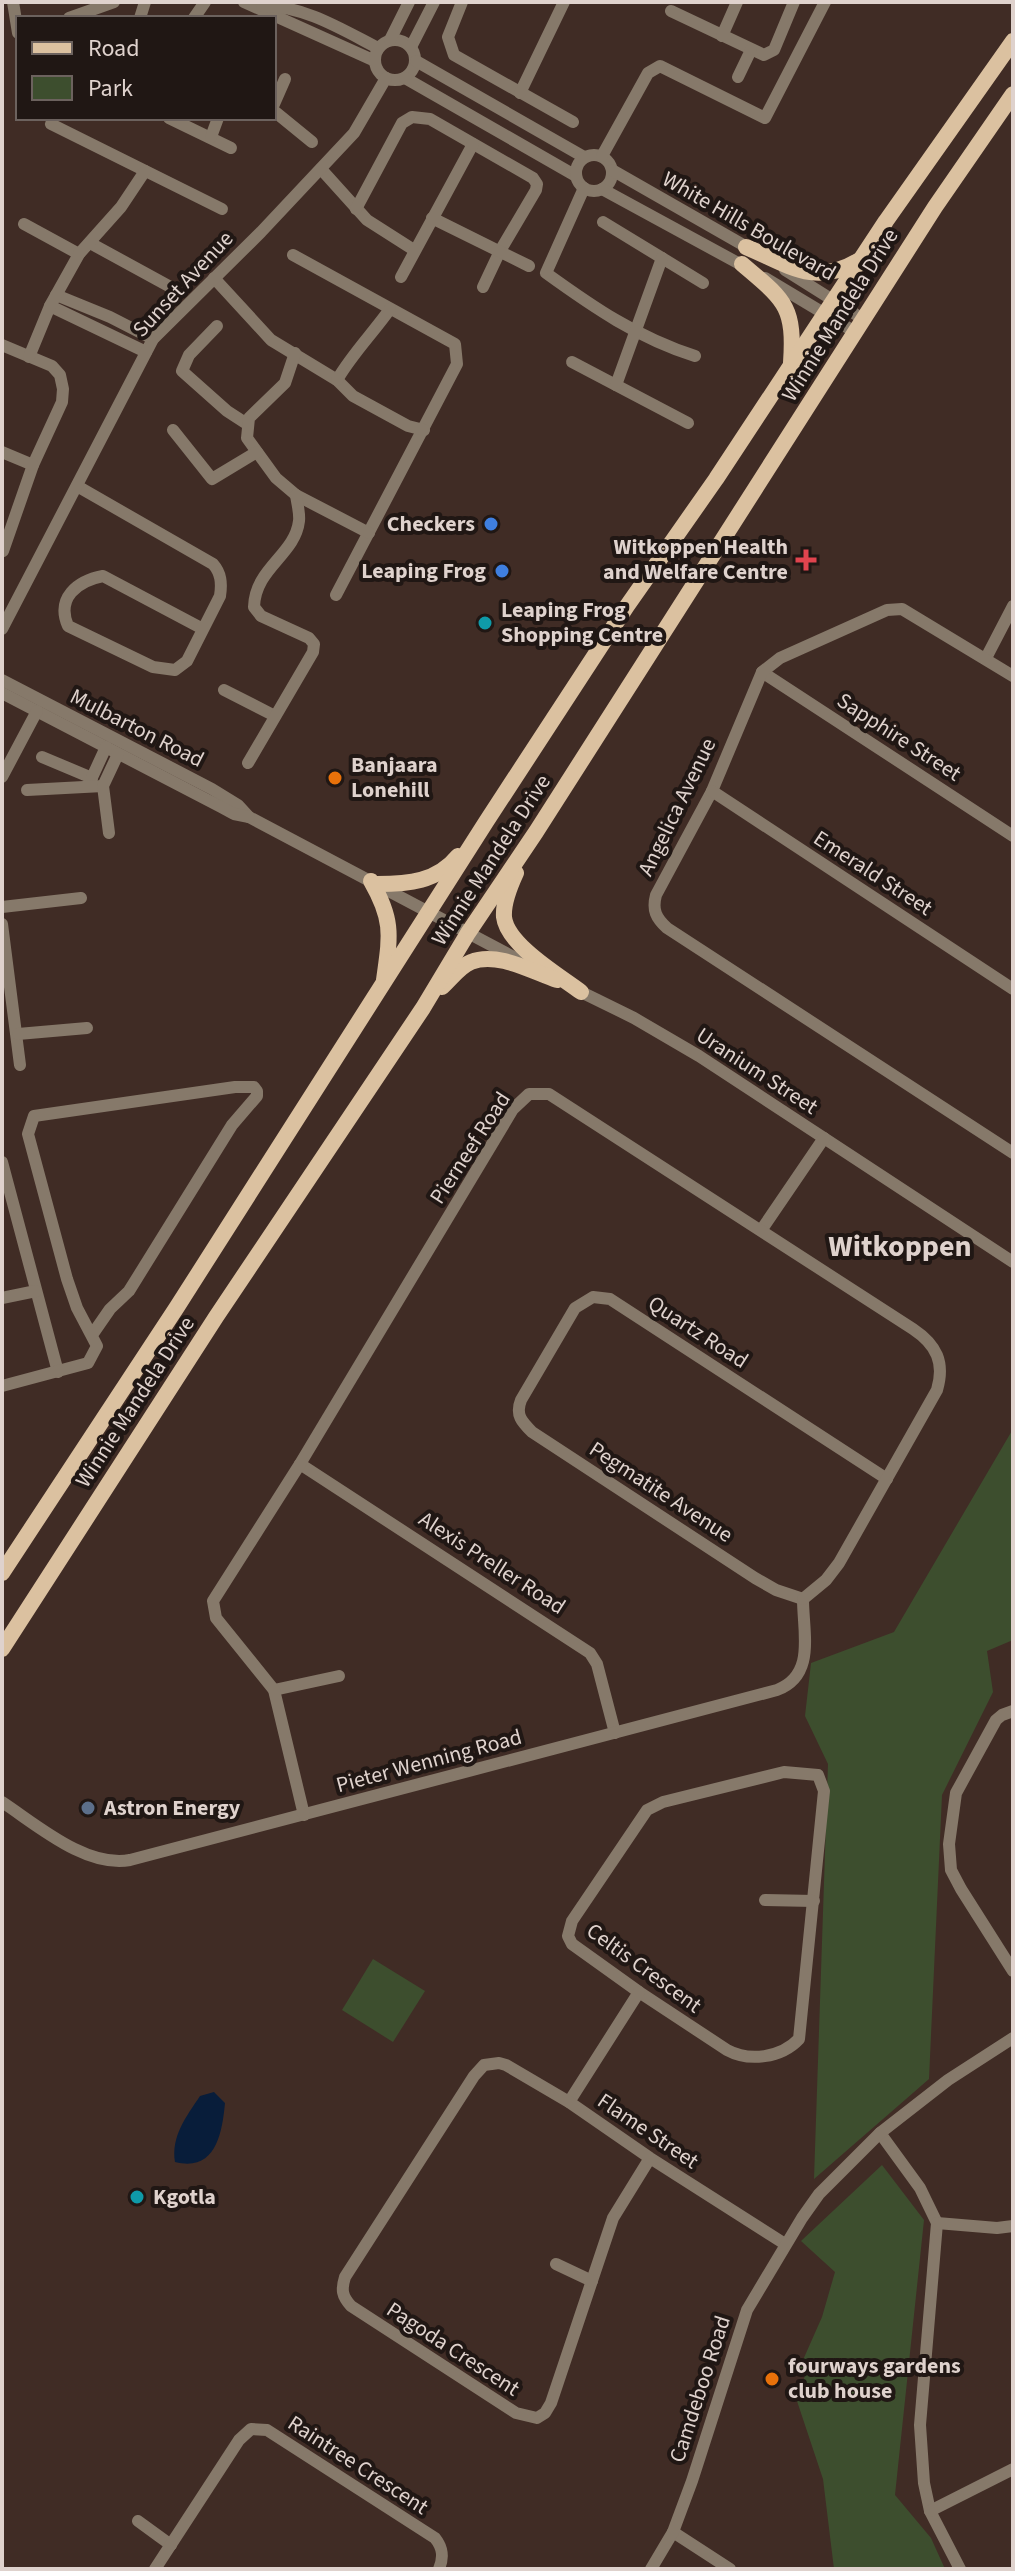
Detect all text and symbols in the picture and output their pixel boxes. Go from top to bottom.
legend [16,16,276,120]
text: Road [88,31,140,66]
text: Park [88,71,133,106]
street label: White Hills Boulevard [656,163,842,289]
street label: Winnie Mandela Drive [774,222,906,408]
street label: Sunset Avenue [125,224,241,344]
place label: Checkers [387,508,475,540]
marker: Checkers [482,515,500,533]
place label: Witkoppen Health and Welfare Centre [603,531,788,588]
marker: Witkoppen Health and Welfare Centre [795,549,817,571]
place label: Leaping Frog [361,555,486,587]
marker: Leaping Frog [493,562,511,580]
place label: Leaping Frog Shopping Centre [501,594,663,651]
marker: Leaping Frog Shopping Centre [476,614,494,632]
street label: Mulbarton Road [64,680,210,776]
street label: Sapphire Street [831,685,968,790]
street label: Angelica Avenue [630,733,724,881]
place label: Banjaara Lonehill [351,749,438,806]
street label: Winnie Mandela Drive [424,768,559,952]
marker: Banjaara Lonehill [326,769,344,787]
street label: Emerald Street [807,822,939,924]
street label: Uranium Street [690,1020,825,1123]
street label: Pierneef Road [422,1085,518,1211]
district label: Witkoppen [828,1225,972,1268]
street label: Quartz Road [642,1288,754,1376]
street label: Winnie Mandela Drive [68,1310,203,1494]
street label: Pegmatite Avenue [583,1433,739,1551]
street label: Alexis Preller Road [412,1503,572,1623]
street label: Pieter Wenning Road [333,1721,525,1801]
place label: Astron Energy [103,1792,241,1824]
marker: Astron Energy [79,1799,97,1817]
street label: Celtis Crescent [580,1915,709,2021]
street label: Flame Street [591,2085,706,2177]
place label: Kgotla [153,2181,216,2213]
marker: Kgotla [128,2188,146,2206]
street label: Pagoda Crescent [380,2294,526,2404]
street label: Camdeboo Road [661,2311,739,2467]
place label: fourways gardens club house [788,2350,961,2407]
marker: fourways gardens club house [763,2370,781,2388]
street label: Raintree Crescent [281,2407,435,2523]

